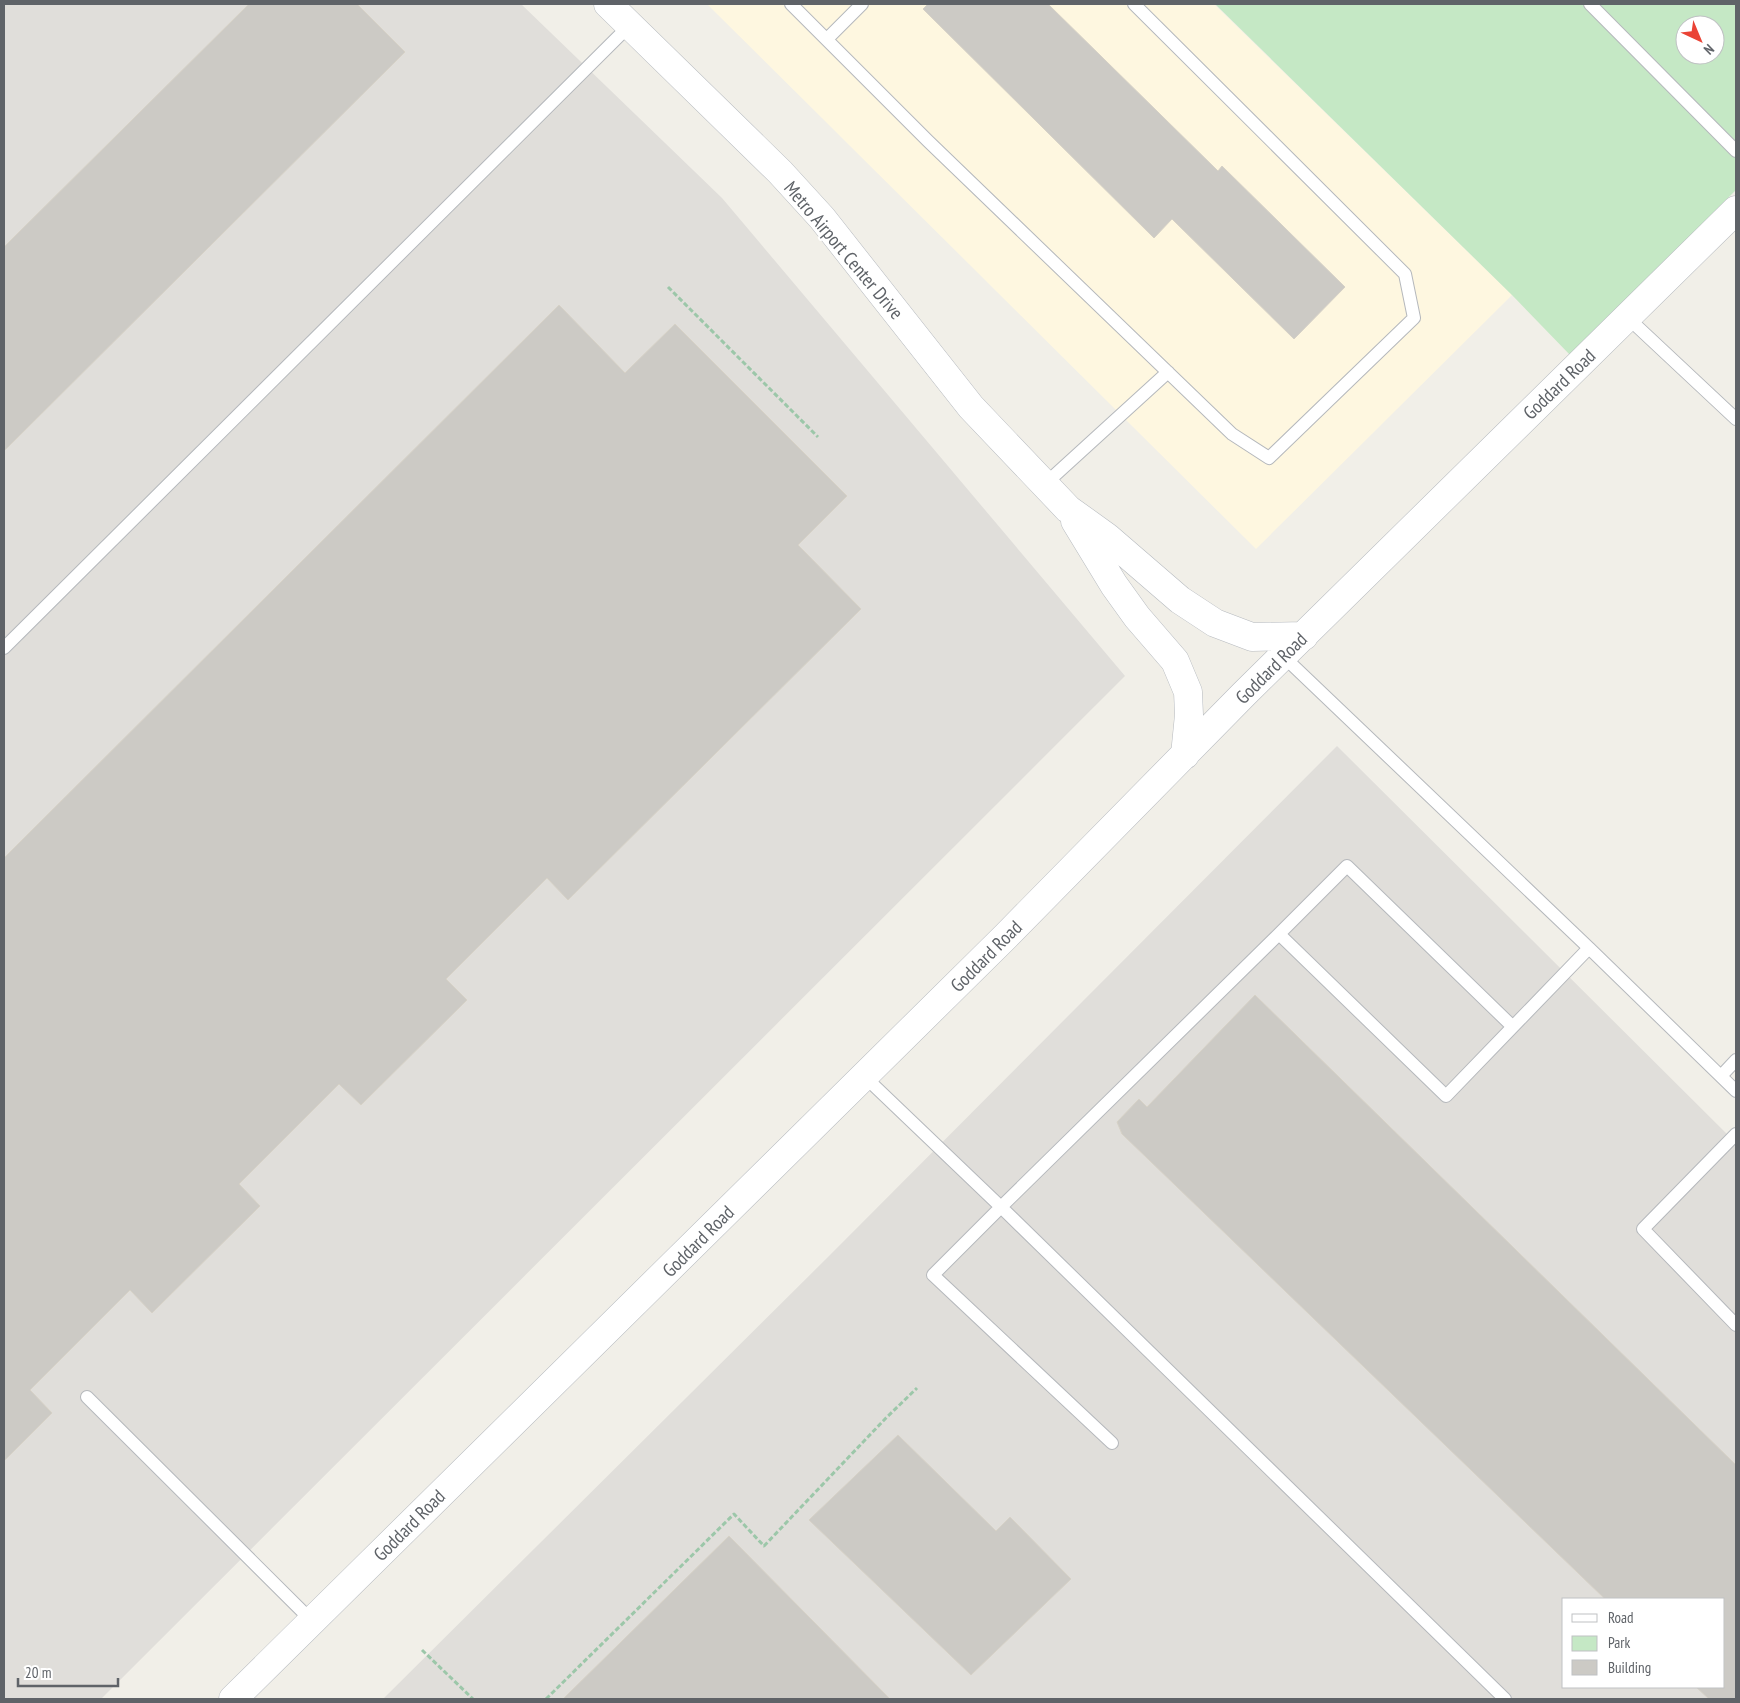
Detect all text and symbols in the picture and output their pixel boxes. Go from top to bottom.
north arrow [1675,15,1725,65]
text: N [1700,40,1718,58]
street label: Metro Airport Center Drive [779,176,909,324]
street label: Goddard Road [1518,344,1600,424]
street label: Goddard Road [1230,627,1312,709]
street label: Goddard Road [945,915,1027,997]
street label: Goddard Road [657,1200,739,1282]
street label: Goddard Road [368,1484,450,1566]
legend [1562,1598,1725,1688]
text: Road [1608,1608,1634,1627]
text: Park [1608,1633,1630,1652]
scale bar [18,1656,118,1688]
text: Building [1608,1658,1651,1677]
text: 20 m [25,1663,51,1682]

